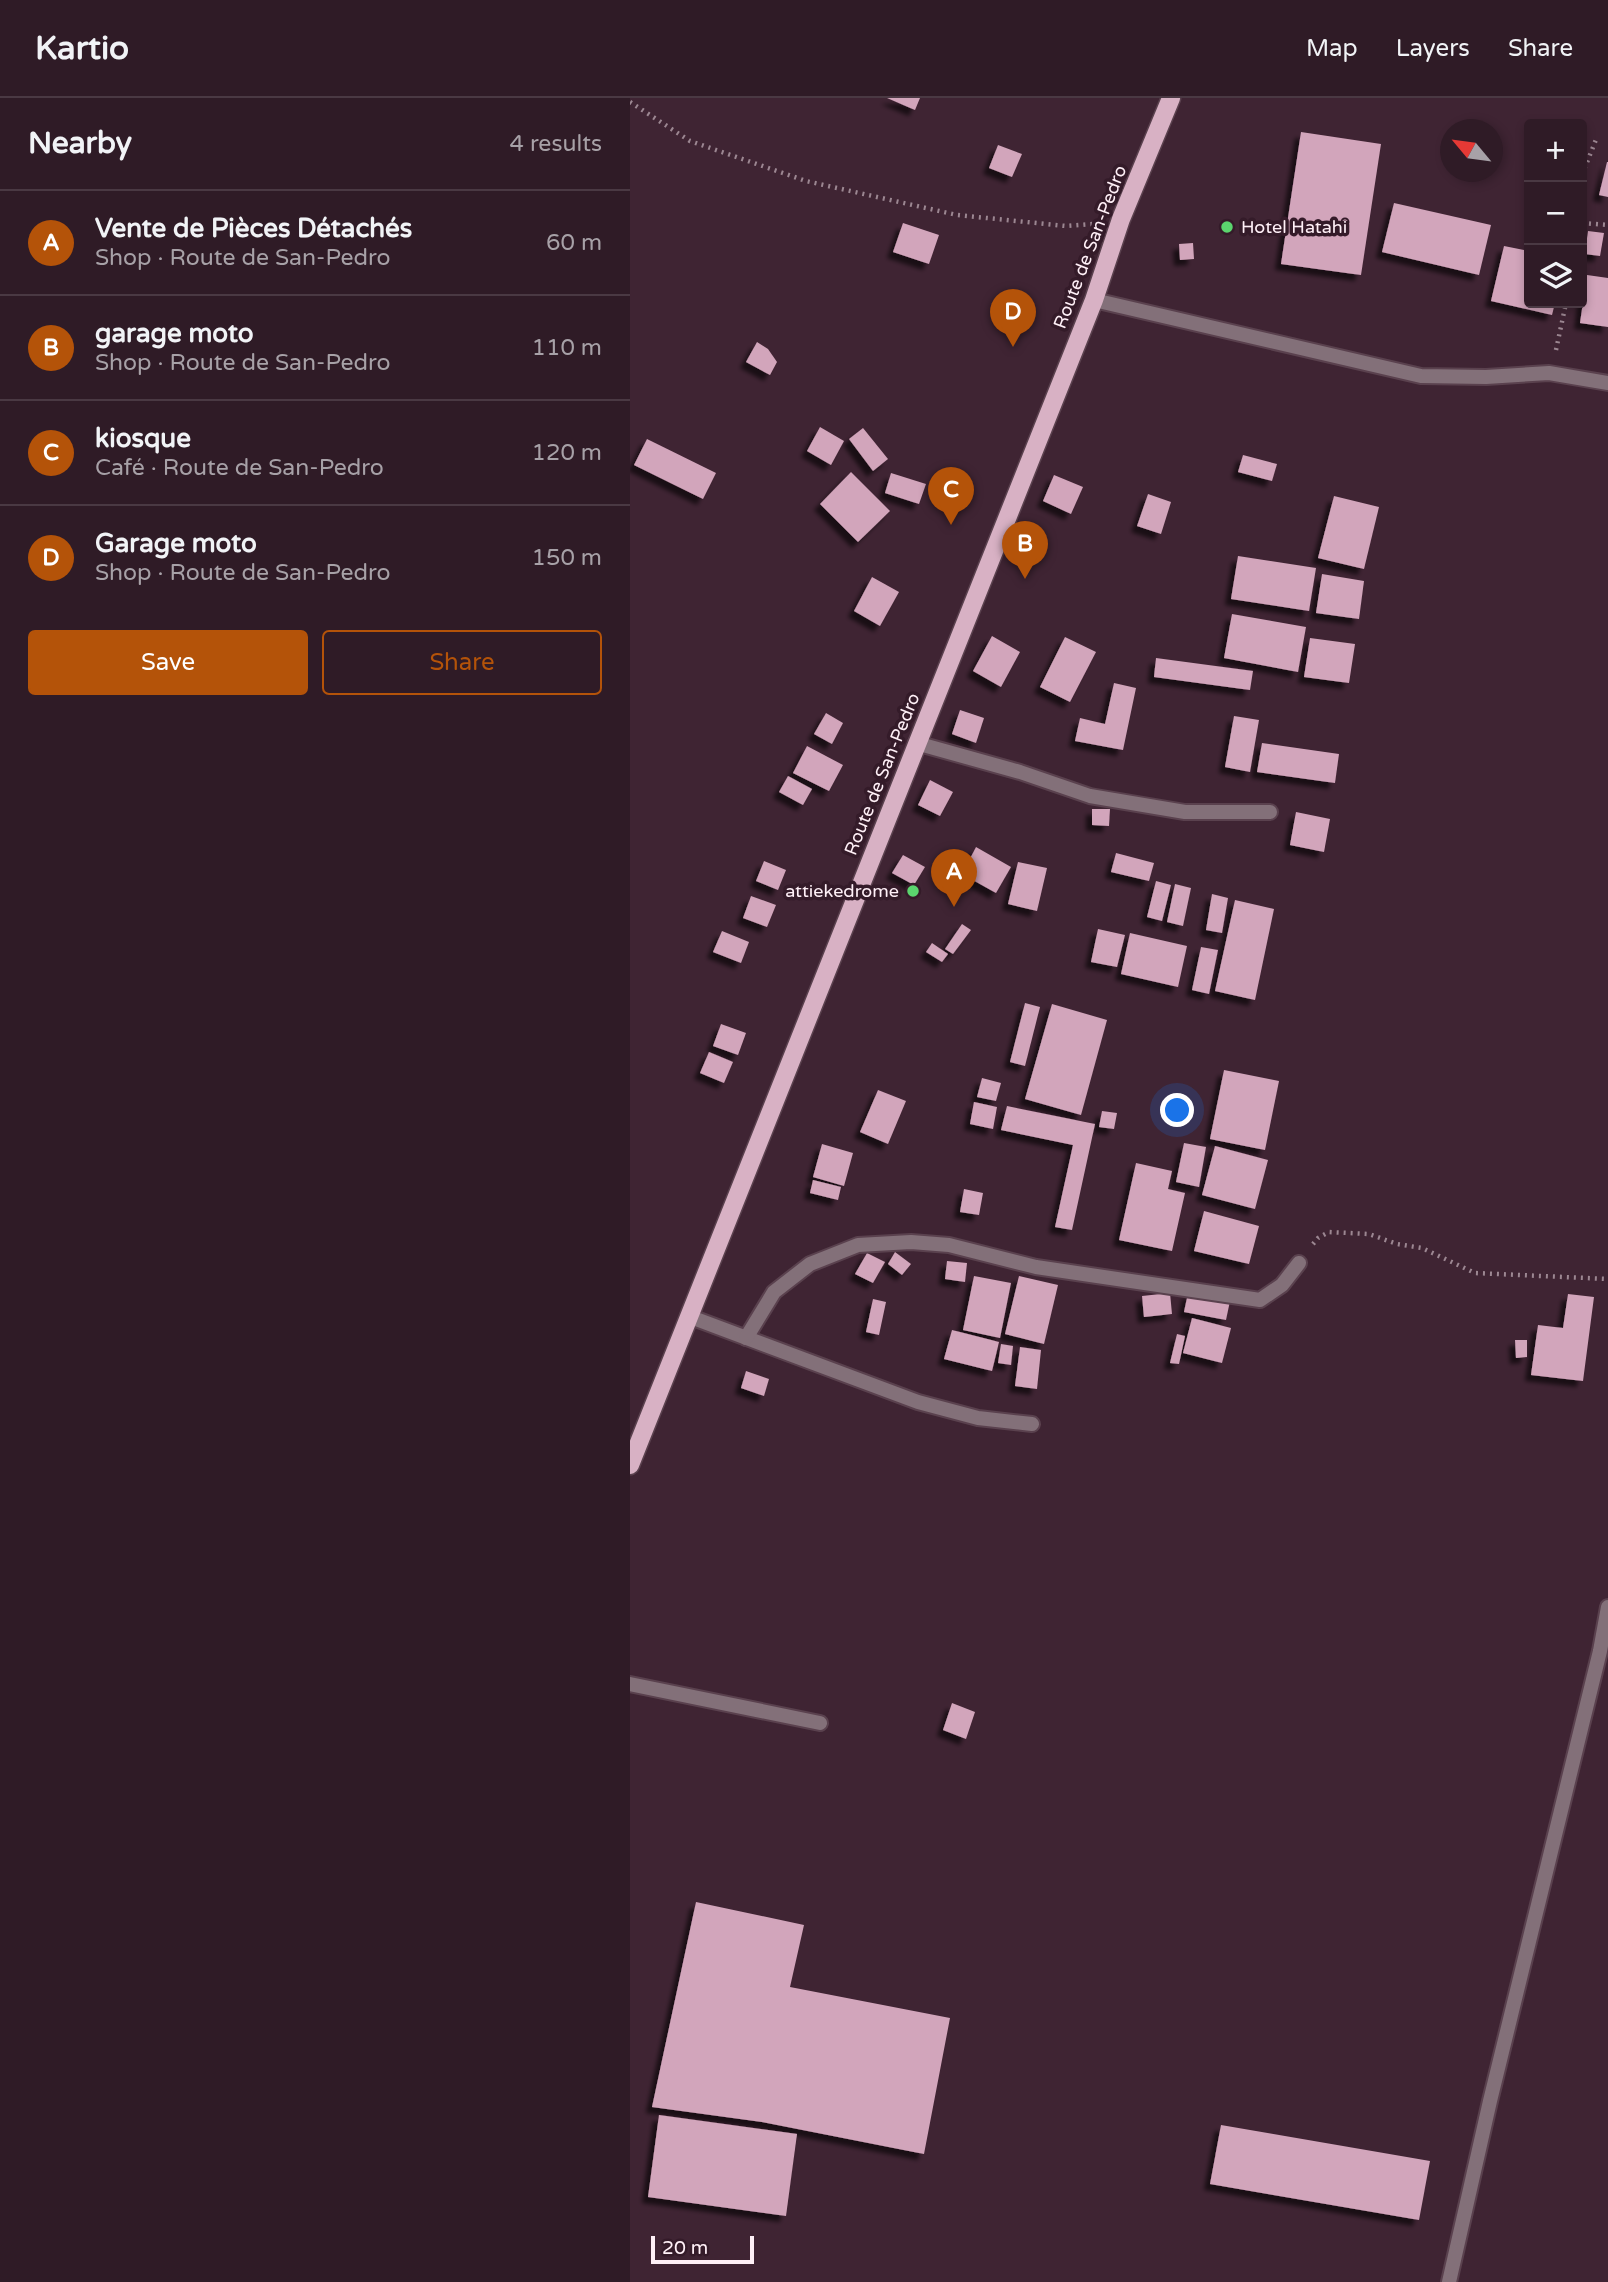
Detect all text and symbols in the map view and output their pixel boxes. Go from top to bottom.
text: Kartio [35,29,129,68]
text: Map [1306,34,1358,63]
text: Layers [1396,34,1470,63]
text: Share [1508,34,1573,63]
north arrow [1440,119,1503,182]
map controls [1524,119,1587,308]
button: + [1524,119,1587,182]
text: Nearby [28,125,132,162]
text: 4 results [509,130,602,158]
street label: Route de San-Pedro [1049,162,1131,332]
button: − [1524,182,1587,245]
text: Vente de Pièces Détachés [95,213,412,244]
place label: Hotel Hatahi [1241,216,1347,238]
marker: Hotel Hatahi [1219,219,1235,235]
text: A [42,229,60,257]
text: 60 m [546,229,602,257]
text: Shop · Route de San-Pedro [95,244,391,272]
button: layers [1524,245,1587,308]
pin: D [990,289,1036,347]
text: garage moto [95,318,254,349]
text: B [43,334,59,362]
text: 110 m [532,334,602,362]
text: Shop · Route de San-Pedro [95,349,391,377]
text: kiosque [95,423,191,454]
text: C [43,439,59,467]
text: 120 m [532,439,602,467]
text: Café · Route de San-Pedro [95,454,384,482]
pin: C [928,467,974,525]
pin: B [1002,521,1048,579]
text: Garage moto [95,528,257,559]
text: D [42,544,60,572]
text: 150 m [532,544,602,572]
text: Shop · Route de San-Pedro [95,559,391,587]
button: Save [28,630,308,695]
button: Share [322,630,602,695]
street label: Route de San-Pedro [839,690,925,858]
pin: A [931,849,977,907]
place label: attiekedrome [785,880,899,902]
marker: attiekedrome [905,883,921,899]
your location [1160,1093,1194,1127]
scale bar [651,2233,754,2265]
text: 20 m [662,2237,708,2259]

